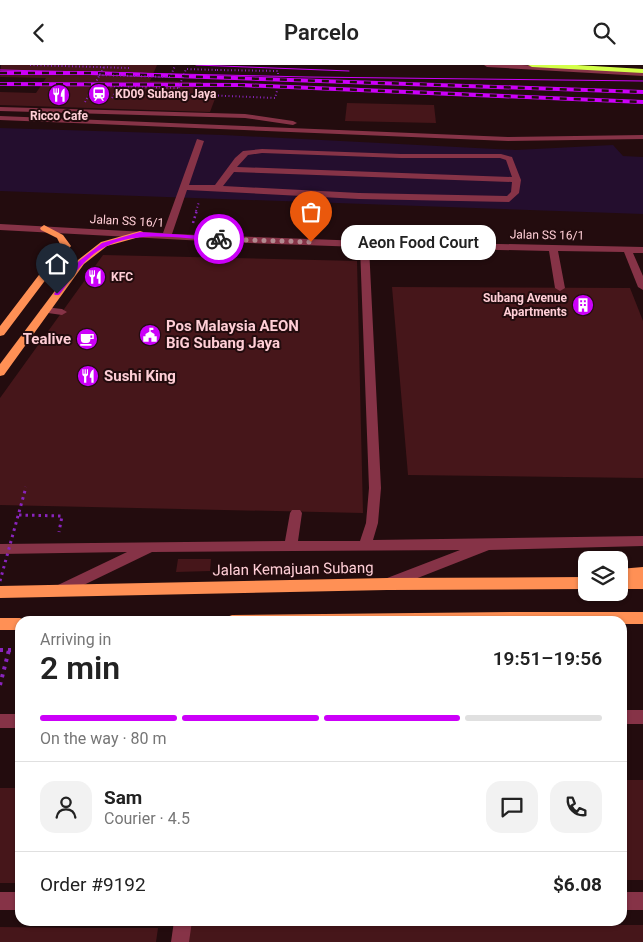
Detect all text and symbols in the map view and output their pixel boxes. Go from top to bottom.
icon: back [25,19,53,47]
icon: search [590,19,618,47]
text: Parcelo [284,20,359,45]
station icon: KD09 Subang Jaya [87,82,111,106]
restaurant icon: Ricco Cafe [47,83,71,107]
place label: KD09 Subang Jaya [115,87,217,101]
place label: Ricco Cafe [30,109,89,123]
pin [290,191,332,242]
icon: bag [297,198,325,226]
street label: Jalan SS 16/1 [89,212,165,230]
courier [194,214,244,264]
icon: bike [205,225,233,253]
callout: Aeon Food Court [341,225,496,259]
street label: Jalan SS 16/1 [510,227,584,243]
text: Aeon Food Court [358,233,479,252]
pin [36,243,78,294]
icon: home [43,250,71,278]
restaurant icon: KFC [83,265,107,289]
place label: KFC [111,270,133,284]
place label: Subang Avenue Apartments [483,291,568,319]
building icon: Subang Avenue Apartments [571,293,595,317]
place label: Pos Malaysia AEON BiG Subang Jaya [166,317,299,352]
public building icon: Pos Malaysia AEON BiG Subang Jaya [138,323,162,347]
cafe icon: Tealive [75,327,99,351]
place label: Tealive [23,330,71,348]
restaurant icon: Sushi King [76,364,100,388]
place label: Sushi King [104,367,176,385]
map controls [578,551,628,601]
button: layers [578,551,628,601]
street label: Jalan Kemajuan Subang [212,559,374,579]
text: Arriving in [40,630,111,649]
text: 19:51–19:56 [493,647,602,670]
text: 2 min [40,649,120,687]
text: On the way · 80 m [40,729,167,748]
button: person [40,781,92,833]
button: chat [486,781,538,833]
button: phone [550,781,602,833]
text: Sam [104,786,142,809]
text: Courier · 4.5 [104,809,190,828]
text: Order #9192 [40,873,146,896]
text: $6.08 [553,873,602,896]

